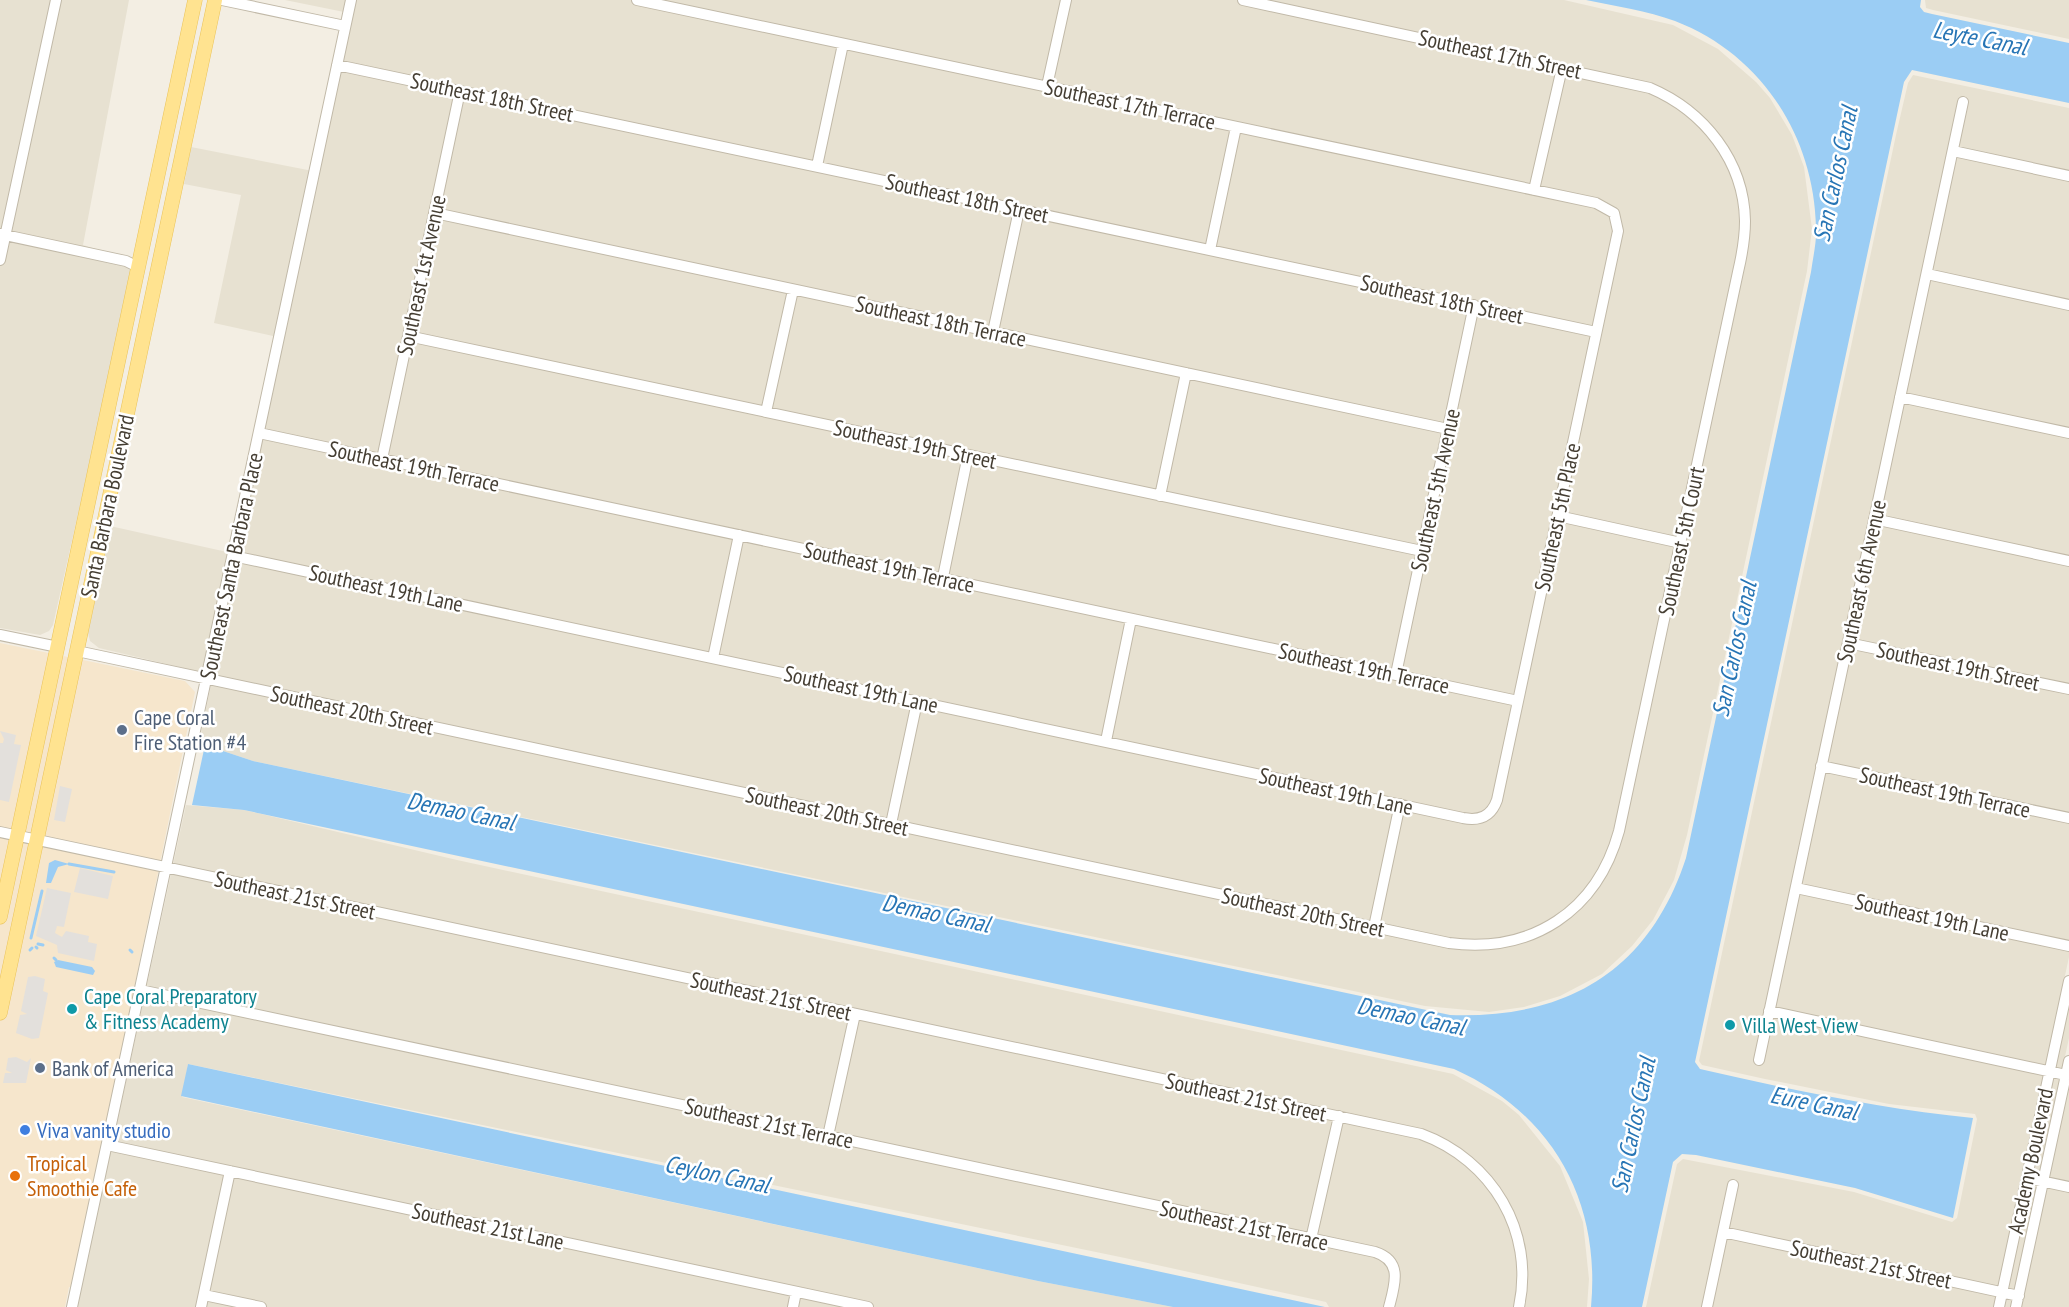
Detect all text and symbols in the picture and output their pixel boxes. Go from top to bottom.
water label: Leyte Canal [1930,14,2032,63]
street label: Southeast 17th Street [1416,23,1584,85]
street label: Southeast 18th Street [408,66,576,128]
street label: Southeast 17th Terrace [1042,72,1218,136]
water label: San Carlos Canal [1806,101,1865,244]
street label: Southeast 18th Street [883,167,1051,229]
street label: Southeast 1st Avenue [390,192,452,358]
street label: Southeast 18th Street [1358,268,1526,330]
street label: Southeast 18th Terrace [853,289,1029,353]
street label: Southeast 5th Avenue [1404,406,1466,574]
street label: Santa Barbara Boulevard [74,412,140,600]
street label: Southeast 19th Street [831,413,999,475]
street label: Southeast 19th Terrace [326,434,502,498]
street label: Southeast 5th Place [1528,440,1586,594]
street label: Southeast Santa Barbara Place [193,450,269,682]
street label: Southeast 5th Court [1652,464,1710,618]
street label: Southeast 6th Avenue [1830,497,1892,665]
street label: Southeast 19th Terrace [801,535,977,599]
street label: Southeast 19th Lane [306,558,466,618]
water label: San Carlos Canal [1705,576,1764,719]
street label: Southeast 19th Street [1874,635,2042,697]
street label: Southeast 19th Terrace [1276,636,1452,700]
street label: Southeast 19th Lane [781,659,941,719]
street label: Southeast 20th Street [268,679,436,741]
place label: Cape Coral Fire Station #4 [134,703,246,756]
marker: Cape Coral Fire Station #4 [115,723,129,737]
street label: Southeast 19th Terrace [1857,760,2033,824]
street label: Southeast 19th Lane [1256,761,1416,821]
street label: Southeast 20th Street [743,780,911,842]
water label: Demao Canal [404,784,520,838]
street label: Southeast 21st Street [212,864,378,926]
street label: Southeast 20th Street [1219,881,1387,943]
water label: Demao Canal [879,886,995,940]
street label: Southeast 19th Lane [1852,887,2012,947]
street label: Southeast 21st Street [688,965,854,1027]
place label: Cape Coral Preparatory & Fitness Academy [84,982,258,1035]
water label: Demao Canal [1354,989,1470,1043]
marker: Cape Coral Preparatory & Fitness Academy [65,1002,79,1016]
place label: Villa West View [1741,1011,1858,1039]
marker: Villa West View [1723,1018,1737,1032]
water label: San Carlos Canal [1604,1052,1663,1195]
place label: Bank of America [52,1054,174,1082]
marker: Bank of America [33,1061,47,1075]
street label: Southeast 21st Street [1163,1066,1329,1128]
water label: Eure Canal [1768,1079,1863,1128]
street label: Academy Boulevard [2001,1086,2059,1236]
street label: Southeast 21st Terrace [682,1091,856,1155]
place label: Viva vanity studio [36,1116,171,1144]
marker: Viva vanity studio [18,1123,32,1137]
water label: Ceylon Canal [662,1148,775,1201]
place label: Tropical Smoothie Cafe [27,1149,137,1202]
marker: Tropical Smoothie Cafe [8,1169,22,1183]
street label: Southeast 21st Terrace [1157,1193,1331,1257]
street label: Southeast 21st Lane [409,1196,567,1256]
street label: Southeast 21st Street [1788,1233,1954,1295]

